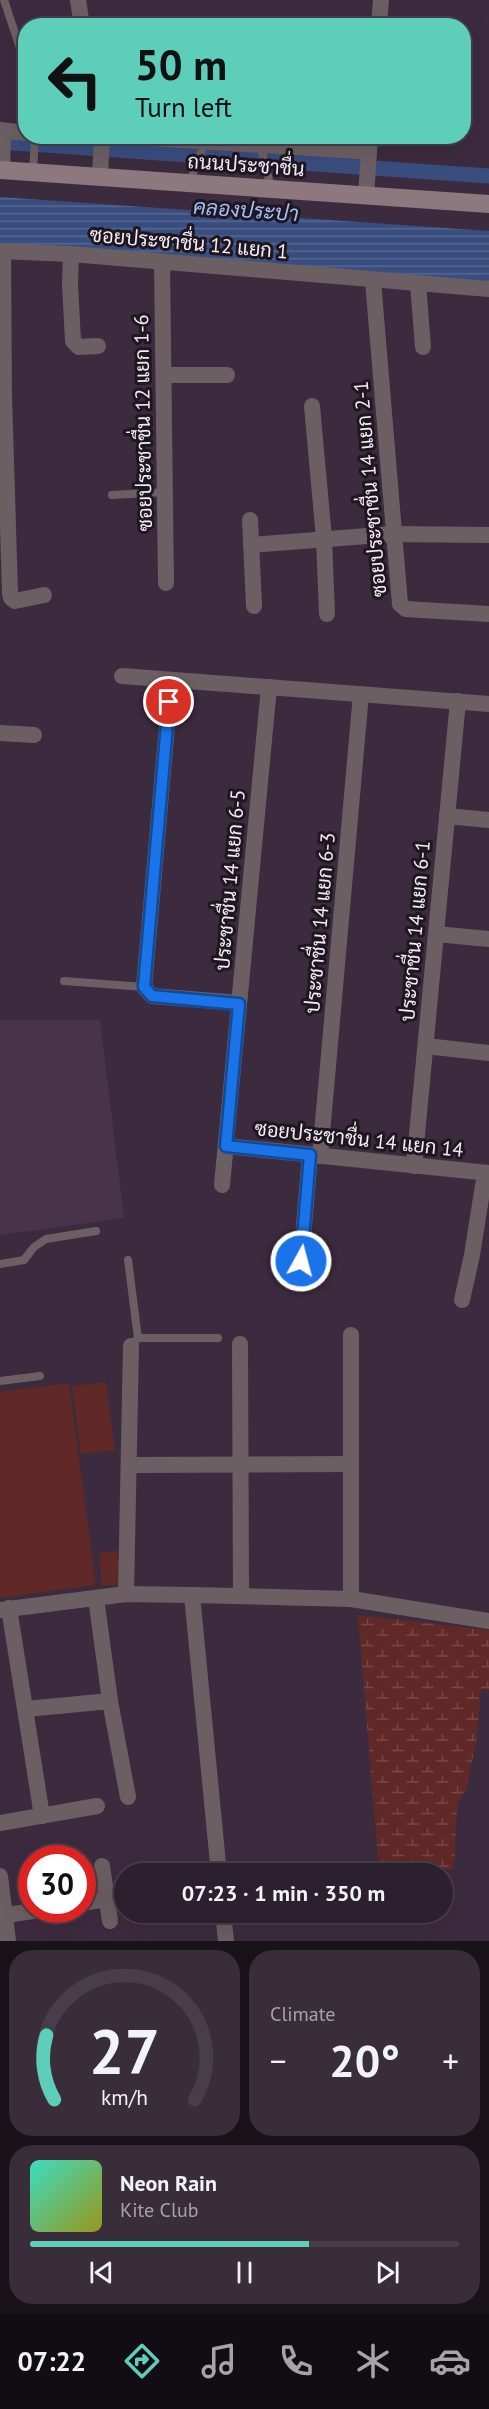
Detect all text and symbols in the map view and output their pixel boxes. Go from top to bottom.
text: 50 m [135,37,227,92]
icon: left [36,42,114,120]
text: Turn left [135,90,232,124]
street label: ถนนประชาชื่น [187,144,306,182]
water label: คลองประปา [192,193,300,227]
street label: ซอยประชาชื่น 12 แยก 1 [89,217,290,265]
street label: ซอยประชาชื่น 12 แยก 1-6 [124,314,158,532]
street label: ซอยประชาชื่น 14 แยก 2-1 [344,380,392,599]
pin [143,676,194,727]
icon: arrive [152,685,185,718]
street label: ประชาชื่น 14 แยก 6-5 [205,788,251,972]
street label: ประชาชื่น 14 แยก 6-3 [295,831,341,1015]
street label: ประชาชื่น 14 แยก 6-1 [390,839,436,1023]
street label: ซอยประชาชื่น 14 แยก 14 [253,1111,465,1163]
position arrow [269,1229,333,1293]
speed limit sign: 30 [18,1845,96,1923]
text: 07:23 · 1 min · 350 m [182,1879,385,1907]
text: Climate [270,2001,336,2027]
text: 27 [89,2010,160,2091]
text: 20° [329,2031,400,2089]
text: − [270,2039,287,2082]
text: + [442,2039,459,2082]
text: km/h [101,2083,148,2111]
text: Neon Rain [120,2169,217,2197]
text: Kite Club [120,2197,198,2223]
icon: previous [85,2256,118,2289]
icon: pause [228,2256,261,2289]
icon: next [371,2256,404,2289]
icon: directions [121,2340,163,2382]
icon: music [198,2340,240,2382]
icon: phone [275,2340,317,2382]
icon: climate [352,2340,394,2382]
icon: car [429,2340,471,2382]
text: 07:22 [18,2344,86,2378]

